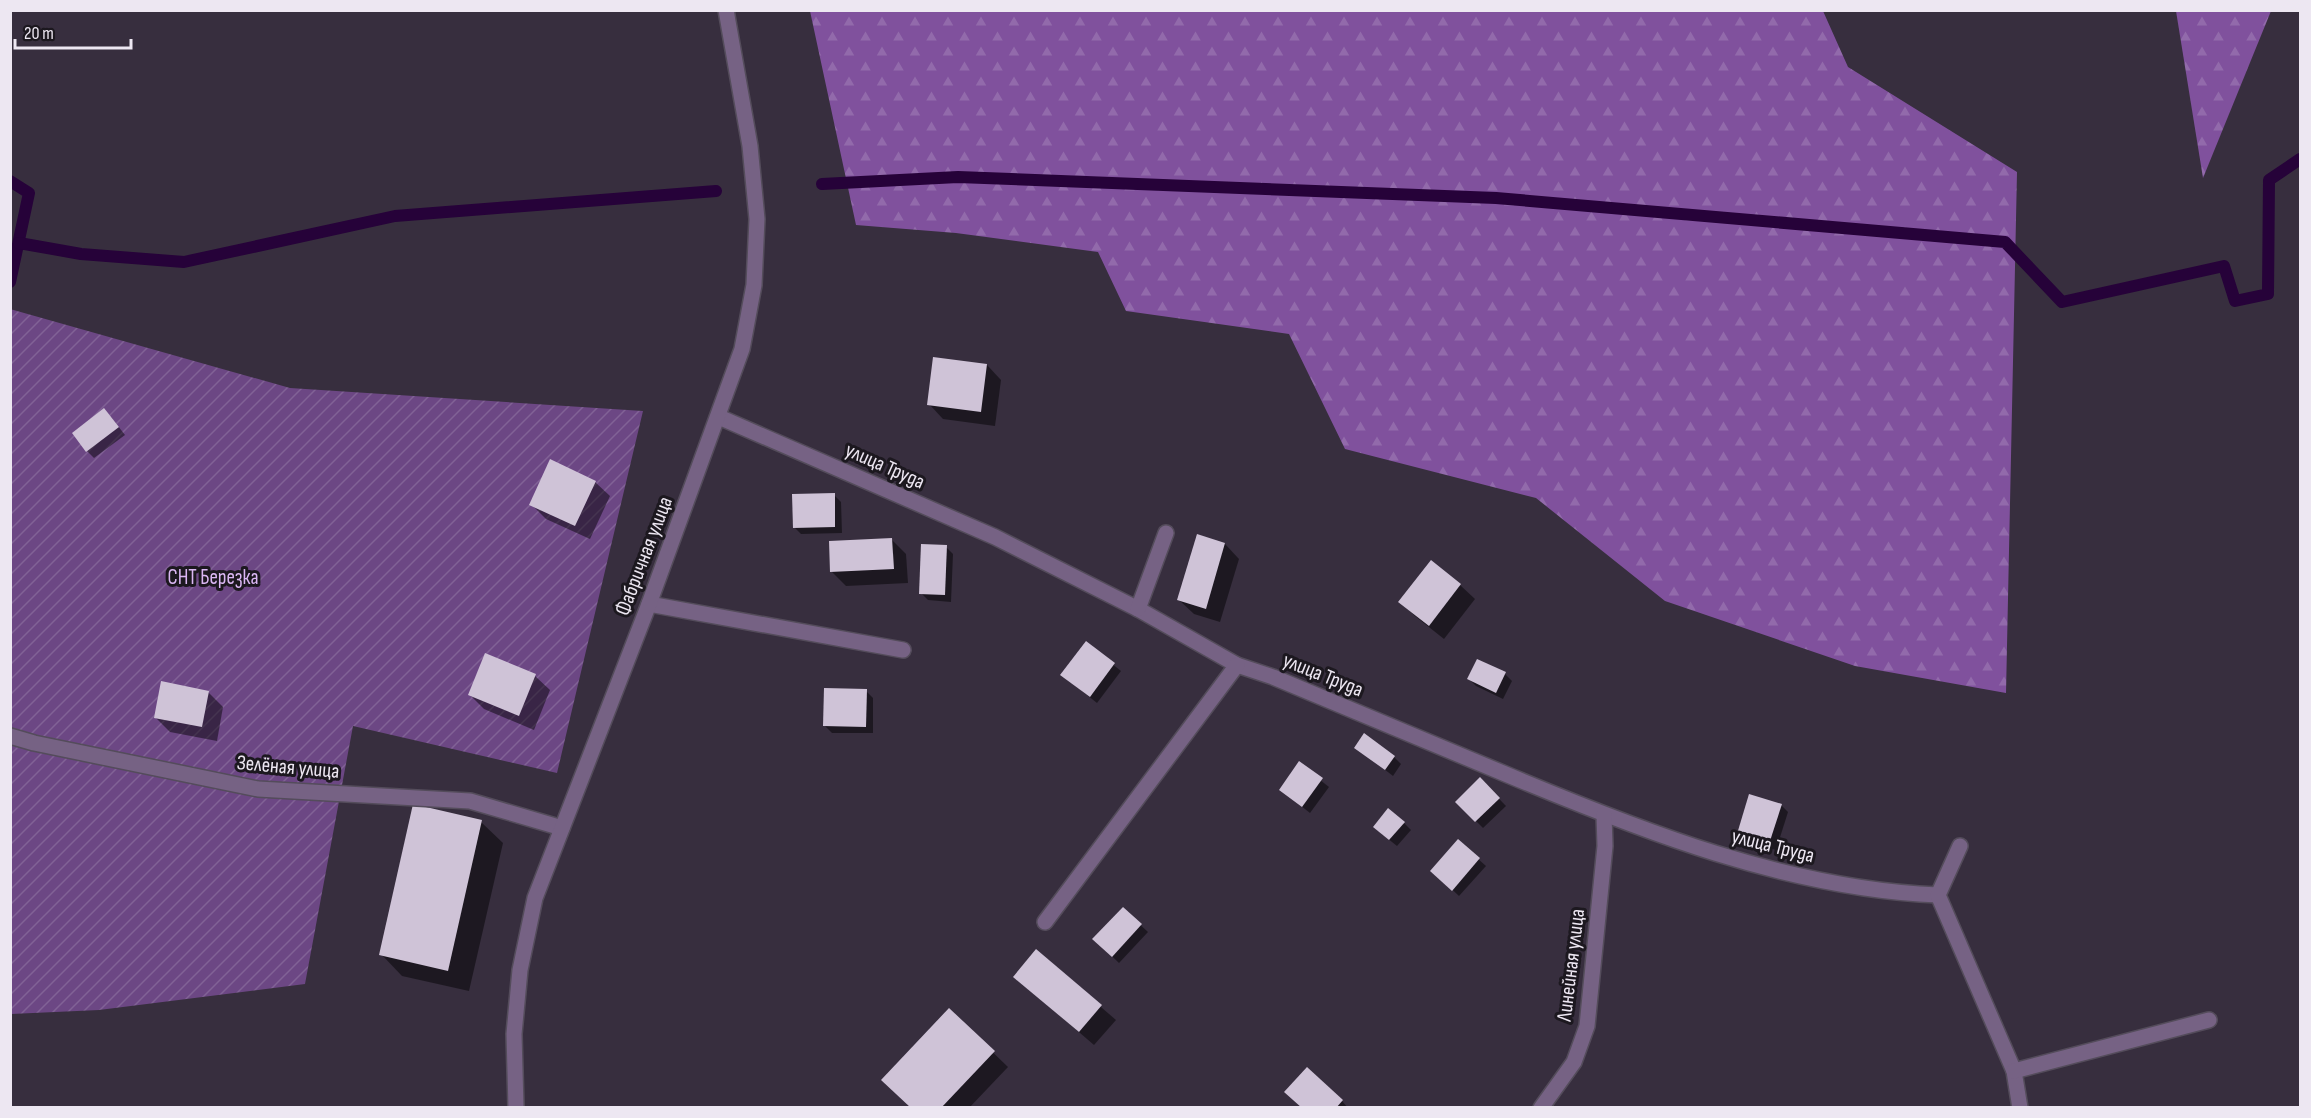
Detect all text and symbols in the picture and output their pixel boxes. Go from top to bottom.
scale bar [15,12,130,50]
text: 20 m [24,23,54,44]
street label: улица Труда [841,437,929,495]
street label: Фабричная улица [610,493,678,619]
park label: СНТ Березка [167,565,259,590]
street label: улица Труда [1279,648,1367,702]
street label: Зелёная улица [236,750,340,784]
street label: улица Труда [1729,824,1817,868]
street label: Линейная улица [1552,907,1590,1024]

